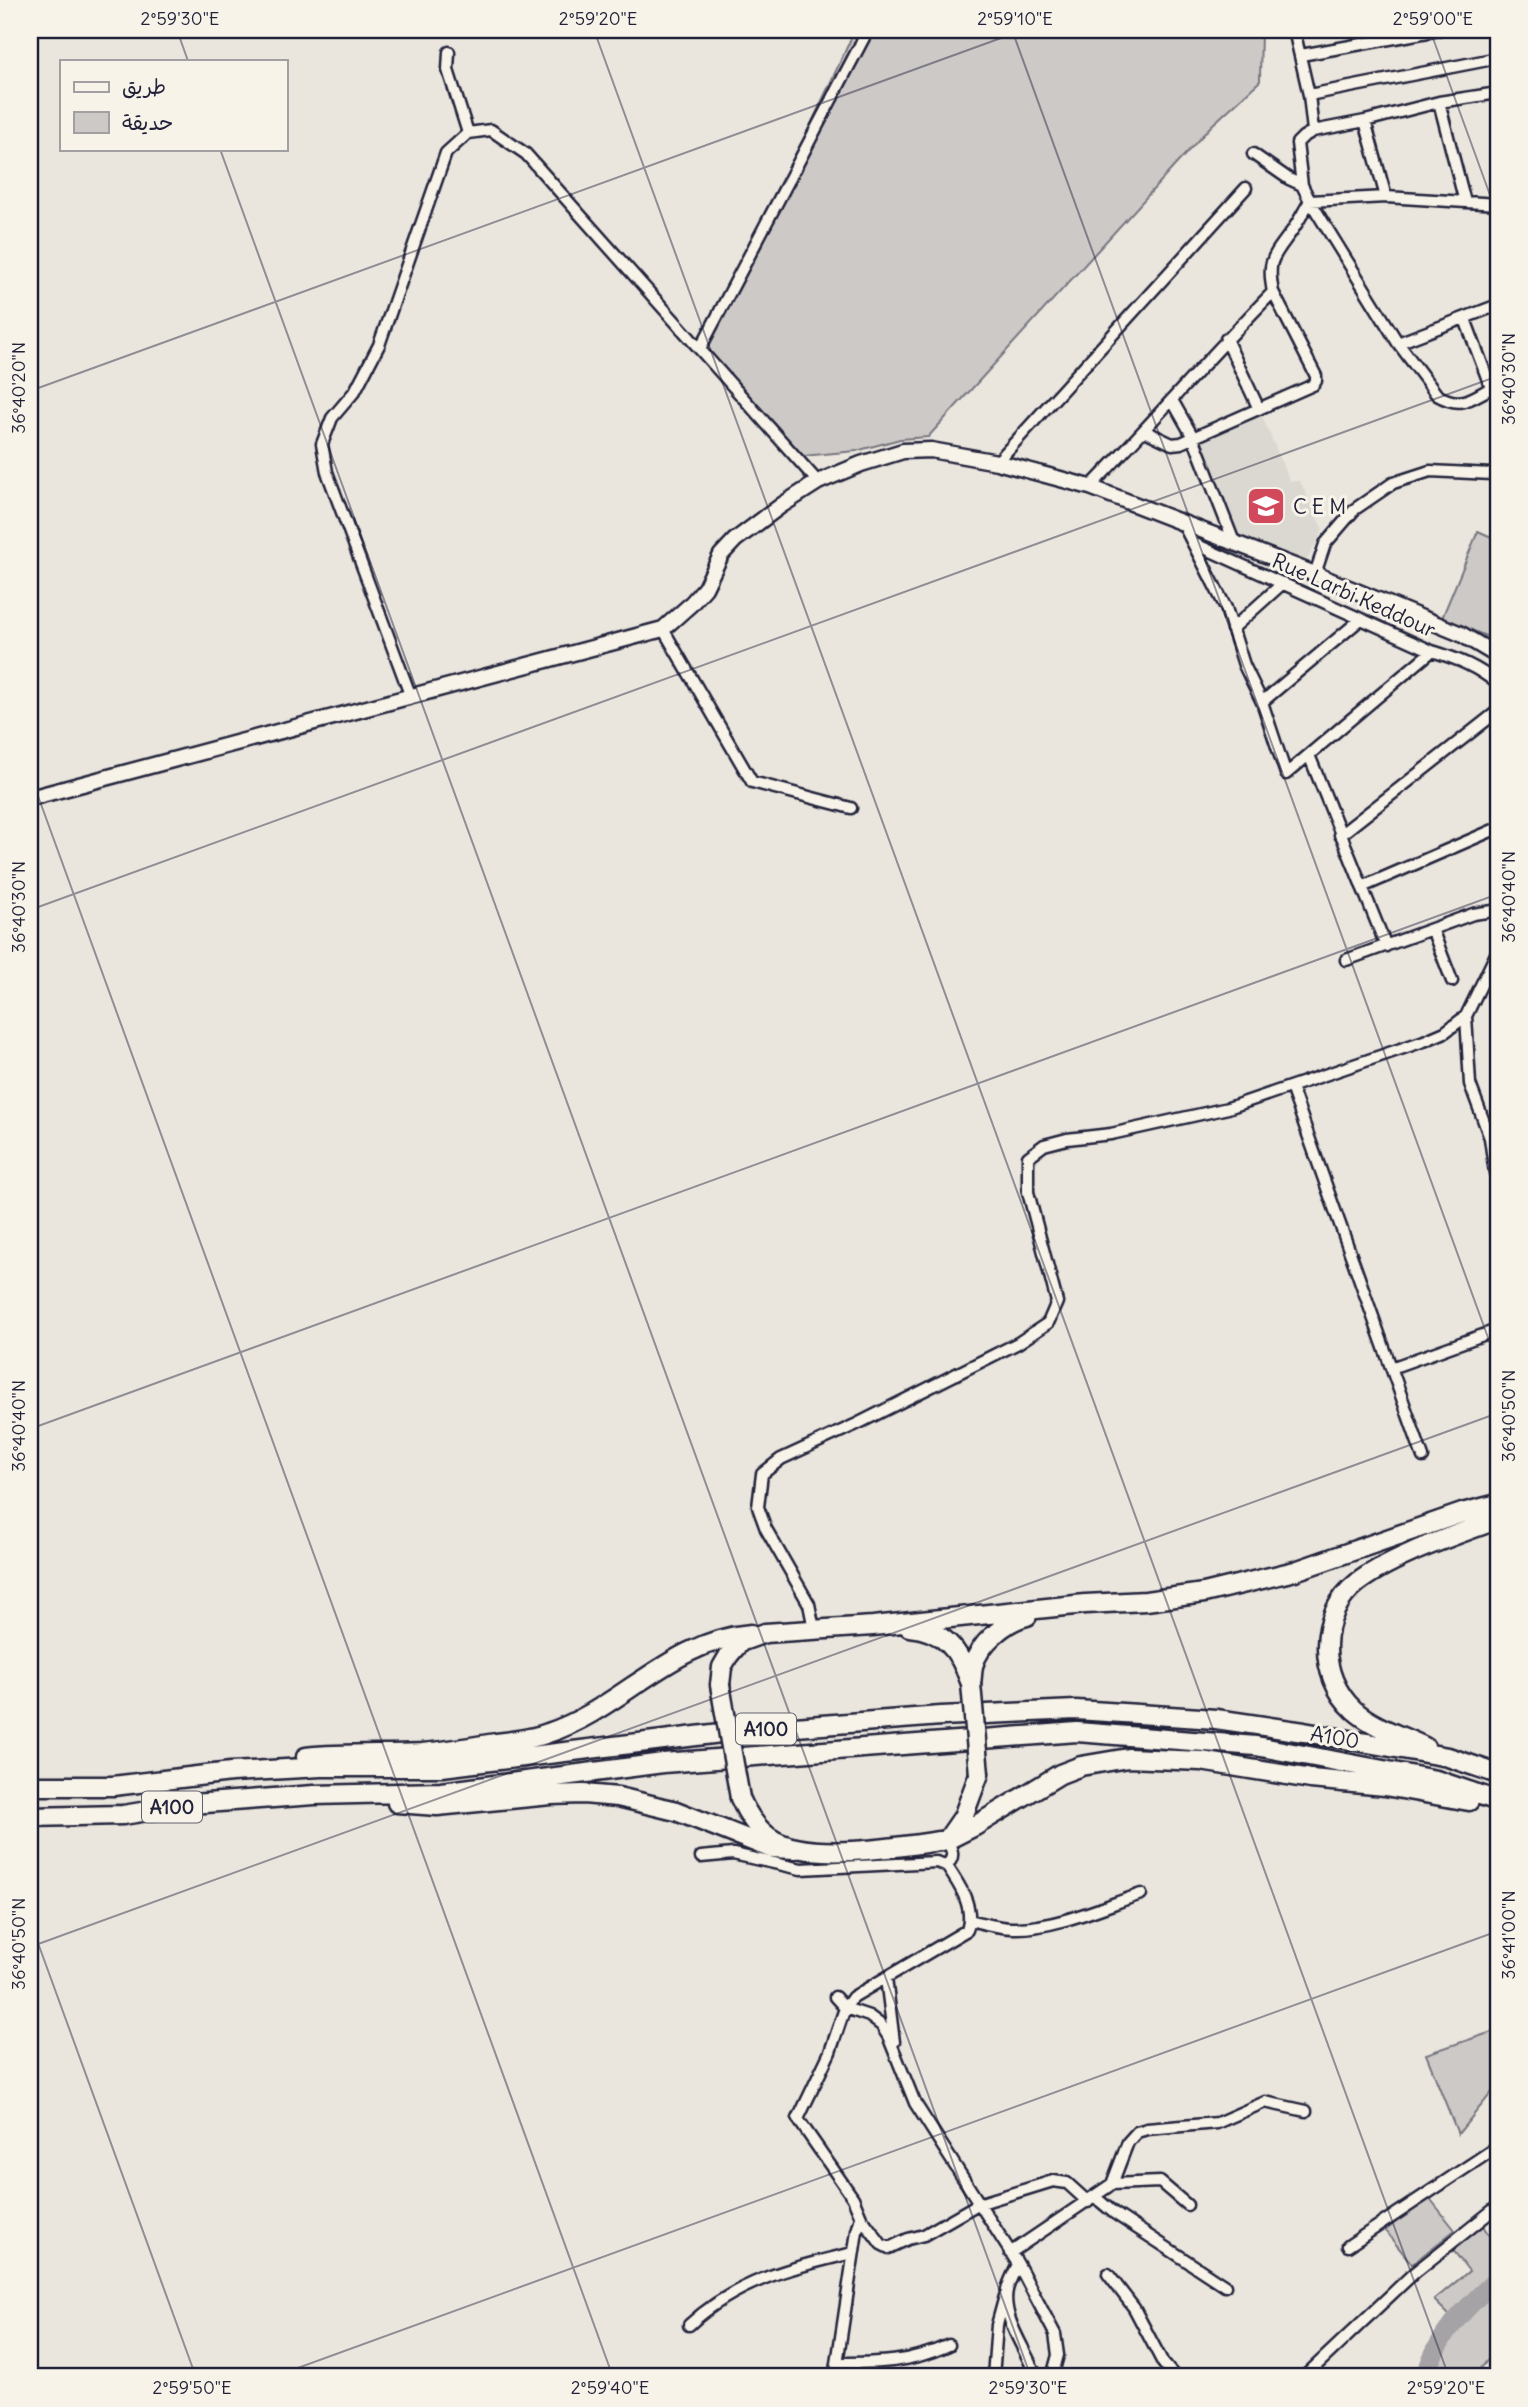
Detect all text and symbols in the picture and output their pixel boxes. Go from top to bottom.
text: 2°59'30"E [141,7,219,30]
text: 2°59'20"E [559,7,637,30]
text: 2°59'10"E [977,7,1053,30]
text: 2°59'00"E [1393,7,1473,30]
legend [60,60,287,150]
text: طريق [122,73,166,100]
text: حديقة [122,109,173,136]
text: 36°40'30"N [1497,333,1520,425]
text: 36°40'20"N [7,342,30,434]
school or university icon: C E M [1245,485,1287,527]
place label: C E M [1293,493,1346,520]
street label: Rue Larbi Keddour [1268,547,1440,643]
text: 36°40'40"N [1497,851,1520,943]
text: 36°40'30"N [7,861,30,953]
text: 36°40'50"N [1497,1370,1520,1462]
text: 36°40'40"N [7,1380,30,1472]
road number: A100 [736,1714,796,1744]
street label: A100 [1308,1719,1362,1755]
road number: A100 [142,1792,202,1823]
text: 36°41'00"N [1497,1890,1520,1980]
text: 36°40'50"N [7,1898,30,1990]
text: 2°59'50"E [153,2376,231,2399]
text: 2°59'40"E [571,2376,649,2399]
text: 2°59'30"E [989,2376,1067,2399]
text: 2°59'20"E [1407,2376,1485,2399]

